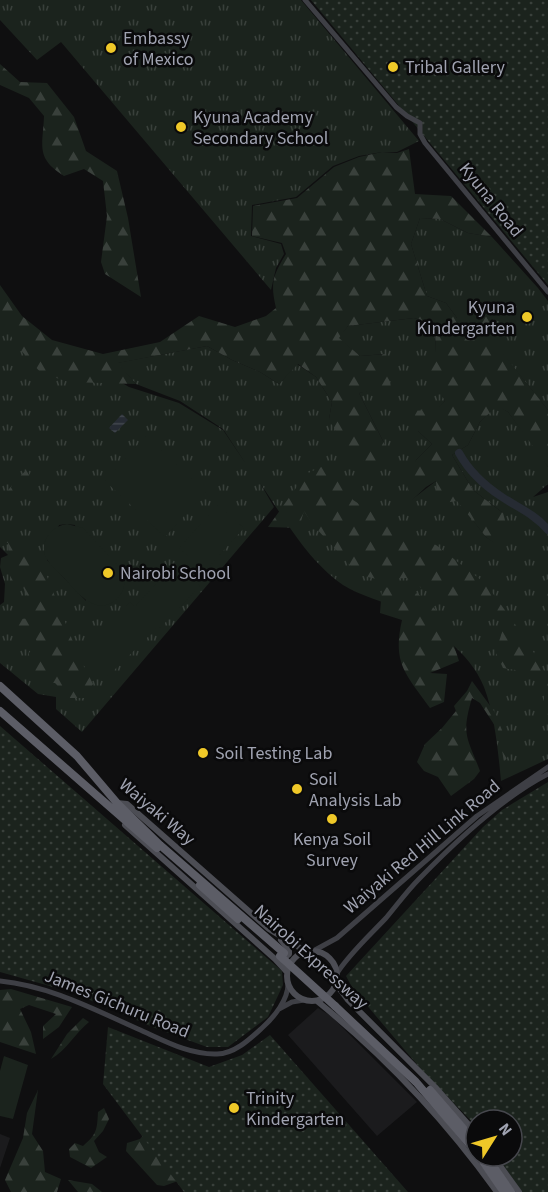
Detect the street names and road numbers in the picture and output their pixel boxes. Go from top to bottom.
street label: Kyuna Road [453,157,529,243]
street label: Waiyaki Way [113,773,201,852]
street label: Waiyaki Red Hill Link Road [338,774,506,920]
street label: Nairobi Expressway [248,899,374,1016]
street label: James Gichuru Road [41,964,193,1044]

